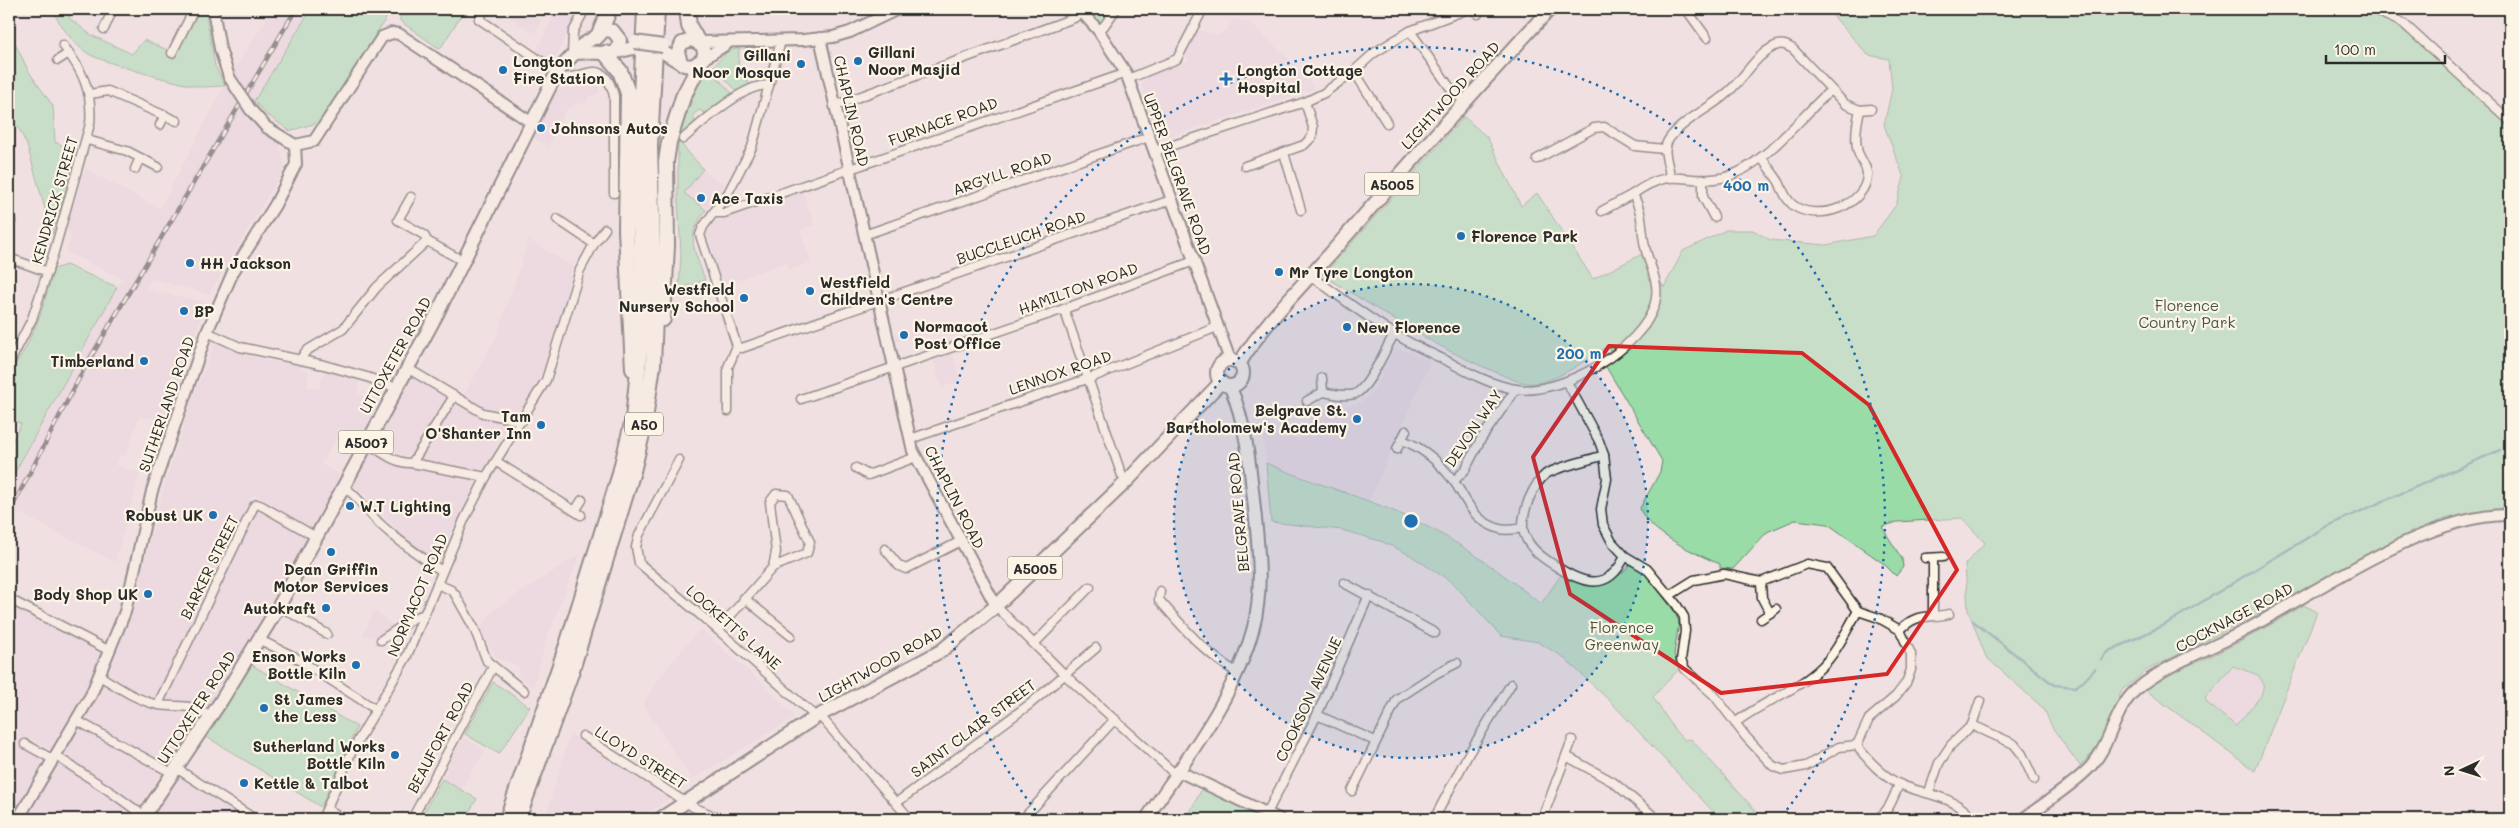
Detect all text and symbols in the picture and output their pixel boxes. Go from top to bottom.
scale bar [2326,32,2445,64]
street label: LIGHTWOOD ROAD [1396,37,1504,153]
text: 100 m [2334,39,2376,59]
place label: Gillani Noor Masjid [868,42,960,79]
place label: Gillani Noor Mosque [692,45,791,82]
place label: Longton Fire Station [513,51,605,88]
street label: CHAPLIN ROAD [829,53,875,169]
marker: Gillani Noor Masjid [852,55,864,67]
marker: Gillani Noor Mosque [795,58,807,70]
place label: Longton Cottage Hospital [1237,60,1363,97]
marker: Longton Fire Station [497,64,509,76]
marker: Longton Cottage Hospital [1219,72,1233,86]
street label: UPPER BELGRAVE ROAD [1139,90,1217,258]
street label: FURNACE ROAD [886,92,1000,150]
place label: Johnsons Autos [551,118,668,138]
marker: Johnsons Autos [535,122,547,134]
street label: KENDRICK STREET [26,134,82,266]
street label: ARGYLL ROAD [950,147,1054,199]
road number: A5005 [1364,172,1420,195]
text: 400 m [1723,175,1769,195]
place label: Ace Taxis [711,188,783,208]
marker: Ace Taxis [695,192,707,204]
street label: BUCCLEUCH ROAD [954,205,1088,269]
place label: Florence Park [1471,226,1578,246]
marker: Florence Park [1455,230,1467,242]
place label: HH Jackson [200,253,291,273]
marker: HH Jackson [184,257,196,269]
street label: HAMILTON ROAD [1015,257,1141,319]
place label: Mr Tyre Longton [1289,262,1413,282]
marker: Mr Tyre Longton [1273,266,1285,278]
place label: Westfield Children's Centre [820,272,953,309]
place label: Westfield Nursery School [619,279,734,316]
marker: Westfield Children's Centre [804,285,816,297]
marker: Westfield Nursery School [738,292,750,304]
street label: UTTOXETER ROAD [355,293,435,417]
park label: Florence Country Park [2139,295,2235,332]
place label: BP [194,301,214,321]
marker: BP [178,305,190,317]
place label: Normacot Post Office [914,316,1001,353]
place label: New Florence [1357,317,1460,337]
marker: New Florence [1341,321,1353,333]
marker: Normacot Post Office [898,329,910,341]
street label: SUTHERLAND ROAD [133,333,199,475]
text: 200 m [1557,343,1602,363]
street label: LENNOX ROAD [1006,345,1114,399]
place label: Timberland [50,351,134,371]
marker: Timberland [138,355,150,367]
street label: DEVON WAY [1440,385,1506,471]
place label: Belgrave St. Bartholomew's Academy [1166,400,1347,437]
place label: Tam O'Shanter Inn [425,406,531,443]
road number: A50 [625,412,663,436]
marker: Belgrave St. Bartholomew's Academy [1351,413,1363,425]
marker: Tam O'Shanter Inn [535,419,547,431]
road number: A5007 [338,431,394,454]
street label: CHAPLIN ROAD [920,442,990,552]
street label: BELGRAVE ROAD [1223,451,1253,573]
place label: W.T Lighting [360,496,451,516]
marker: W.T Lighting [344,500,356,512]
place label: Robust UK [125,505,203,525]
marker: Robust UK [207,509,219,521]
street label: BARKER STREET [175,512,243,622]
centre of rings [1402,512,1420,530]
street label: NORMACOT ROAD [382,530,452,660]
marker: Dean Griffin Motor Services [325,546,337,558]
road number: A5005 [1008,556,1062,580]
place label: Dean Griffin Motor Services [273,559,389,596]
street label: COCKNAGE ROAD [2172,578,2296,656]
street label: LOCKETT'S LANE [682,580,786,674]
place label: Body Shop UK [33,584,138,604]
marker: Body Shop UK [142,588,154,600]
place label: Autokraft [243,598,316,618]
marker: Autokraft [320,602,332,614]
park label: Florence Greenway [1585,617,1659,654]
street label: LIGHTWOOD ROAD [814,622,946,706]
street label: COOKSON AVENUE [1270,633,1346,765]
place label: Enson Works Bottle Kiln [252,646,346,683]
street label: UTTOXETER ROAD [152,647,240,767]
marker: Enson Works Bottle Kiln [350,659,362,671]
street label: SAINT CLAIR STREET [906,674,1040,782]
street label: BEAUFORT ROAD [402,678,478,796]
place label: St James the Less [274,689,343,726]
marker: St James the Less [258,702,270,714]
street label: LLOYD STREET [591,721,691,793]
place label: Sutherland Works Bottle Kiln [253,736,385,773]
north arrow [2436,746,2486,796]
marker: Sutherland Works Bottle Kiln [389,749,401,761]
text: N [2439,765,2458,777]
place label: Kettle & Talbot [254,773,369,793]
marker: Kettle & Talbot [238,777,250,789]

